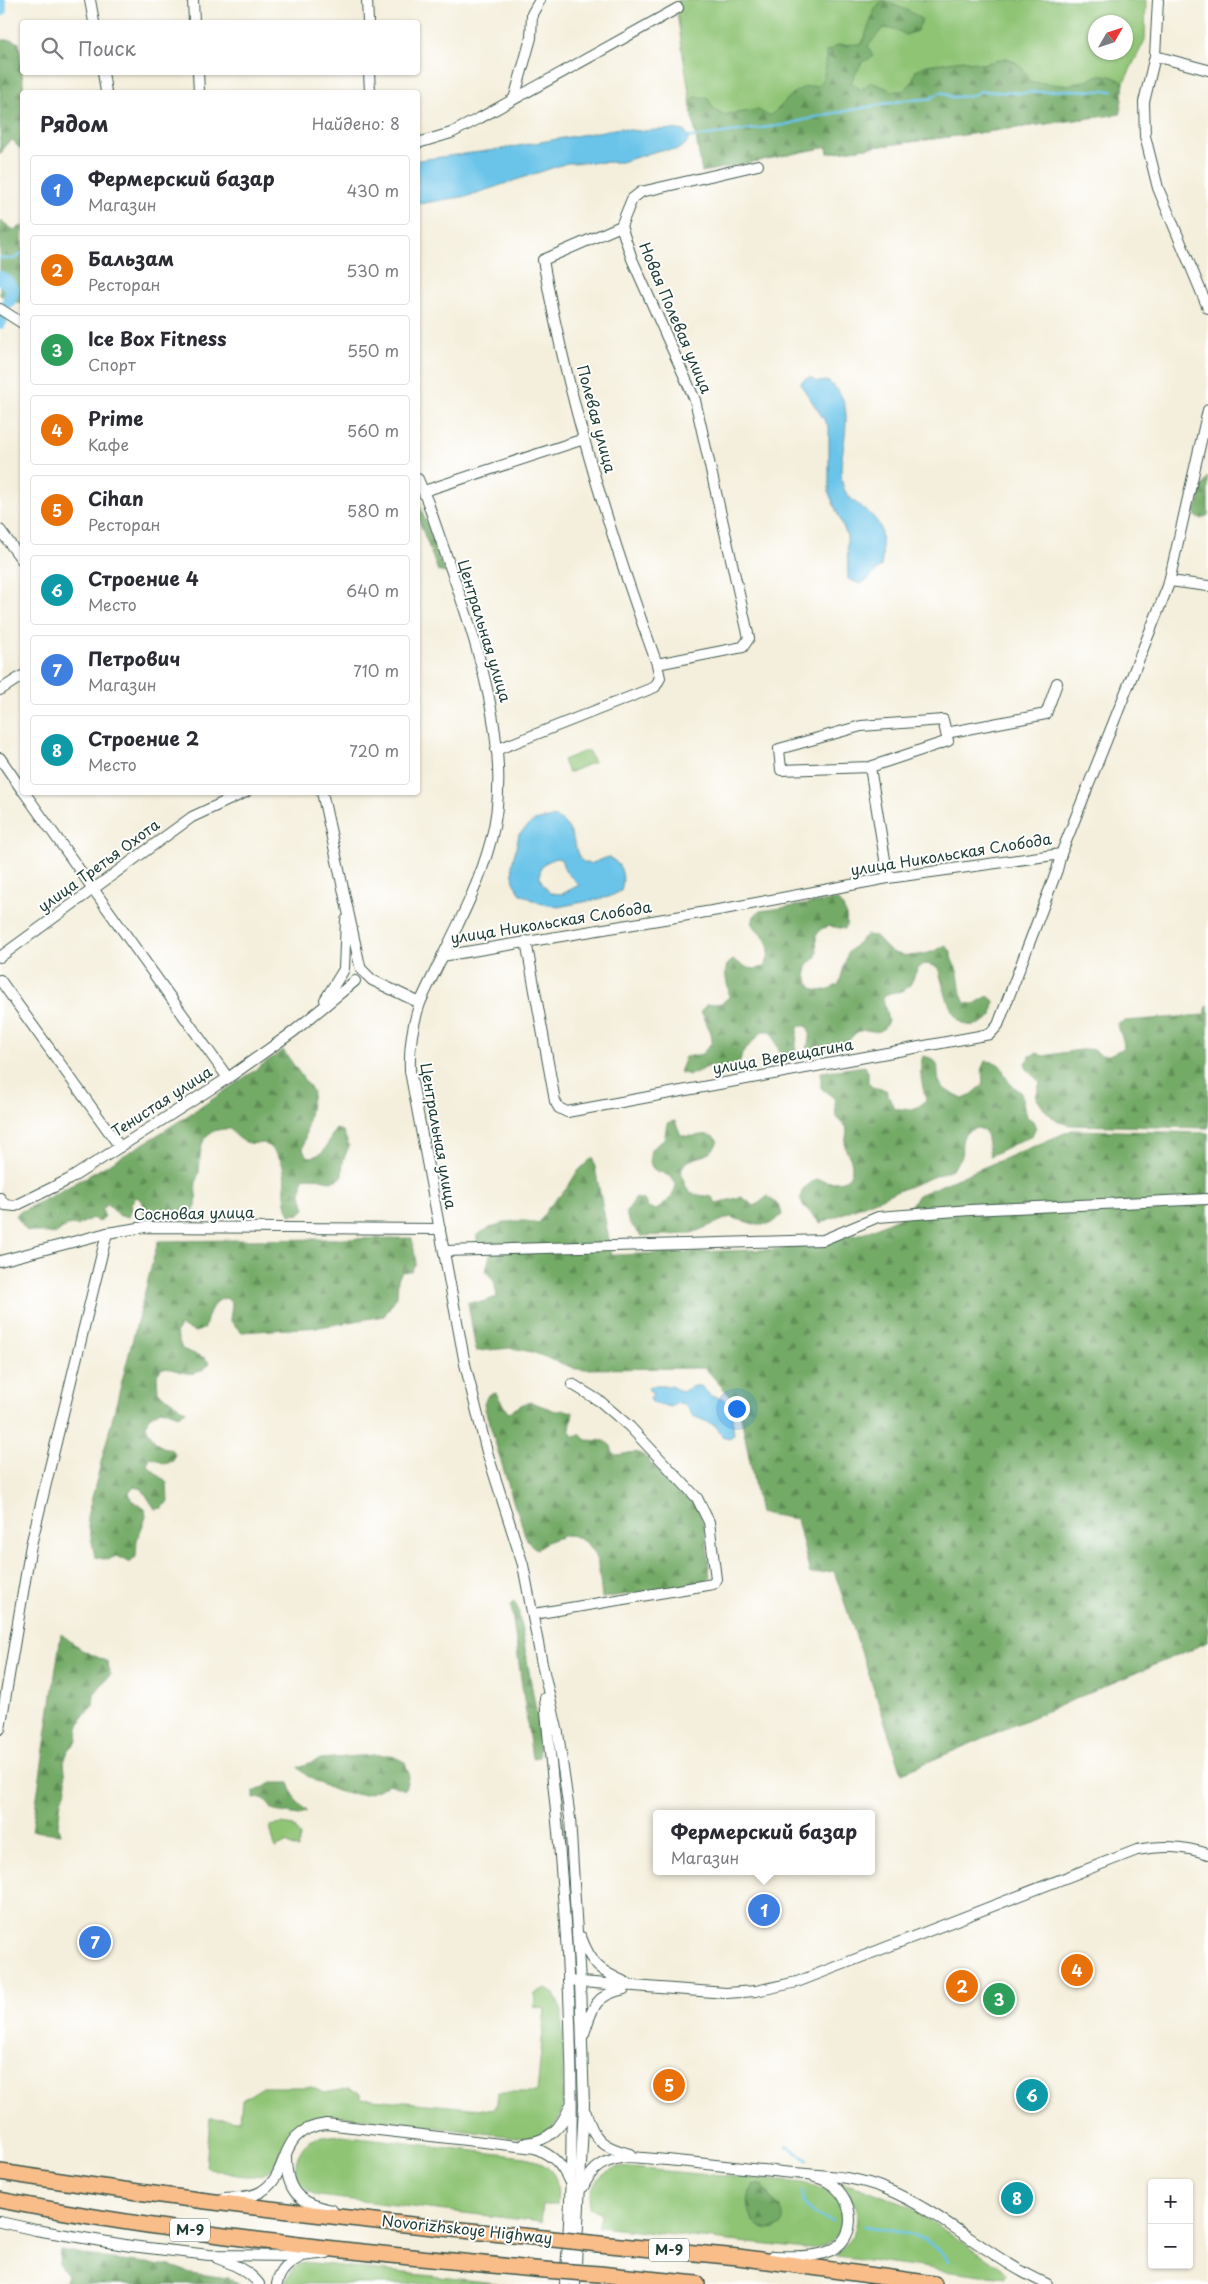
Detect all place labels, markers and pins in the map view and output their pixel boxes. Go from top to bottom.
pin: 1 [748,1891,780,1929]
pin: 7 [79,1923,111,1961]
pin: 4 [1061,1951,1093,1989]
pin: 2 [946,1967,978,2005]
pin: 3 [983,1980,1015,2018]
pin: 5 [653,2066,685,2104]
pin: 6 [1016,2076,1048,2114]
pin: 8 [1001,2179,1033,2217]

